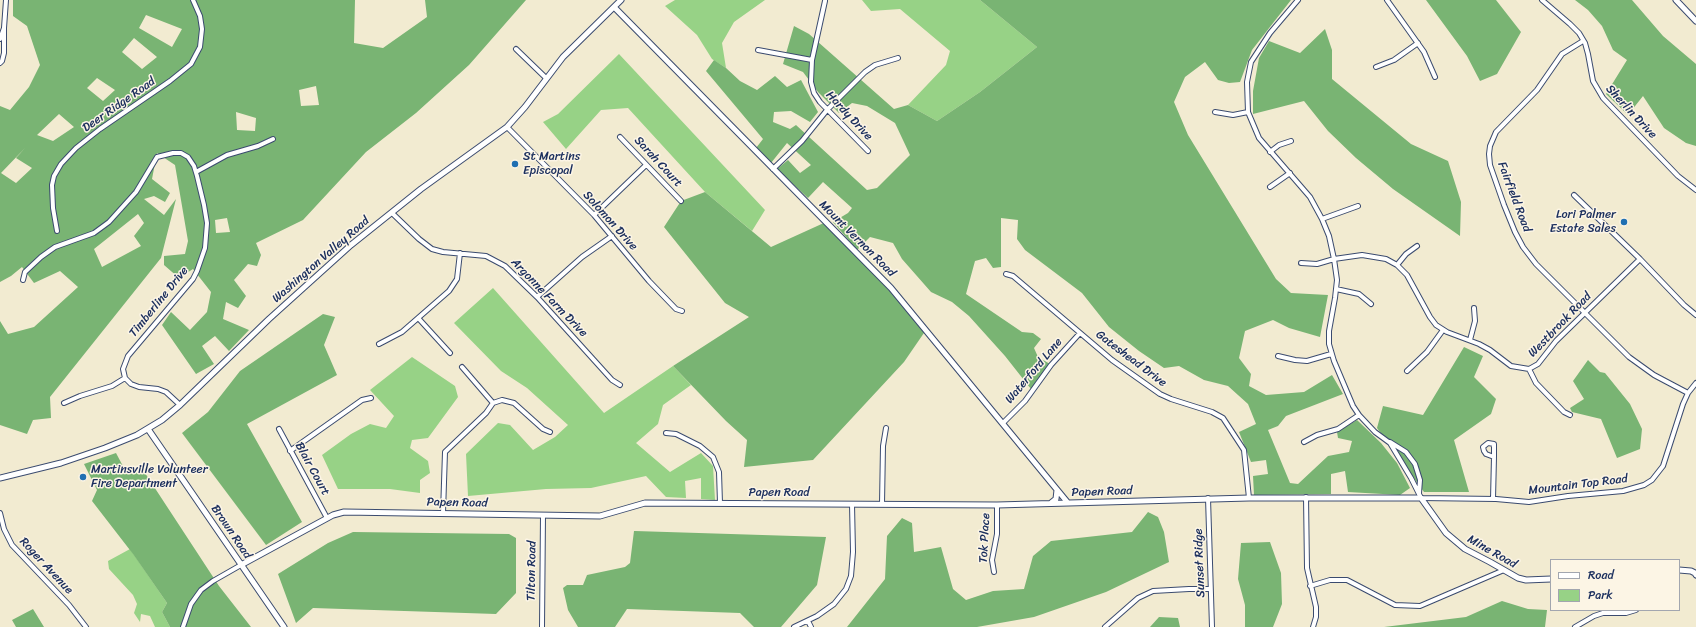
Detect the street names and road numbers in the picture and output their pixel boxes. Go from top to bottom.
street label: Deer Ridge Road [80,75,158,135]
street label: Sherlin Drive [1602,82,1660,142]
street label: Hardy Drive [823,88,875,144]
street label: Sarah Court [631,134,685,190]
street label: Fairfield Road [1494,160,1534,234]
street label: Solomon Drive [580,188,640,254]
street label: Mount Vernon Road [816,198,898,280]
street label: Washington Valley Road [269,214,373,306]
street label: Argonne Farm Drive [508,256,590,340]
street label: Timberline Drive [126,264,192,340]
street label: Westbrook Road [1525,290,1595,360]
street label: Gateshead Drive [1093,328,1169,390]
street label: Waterford Lane [1002,335,1066,407]
street label: Blair Court [292,440,332,498]
street label: Mountain Top Road [1528,472,1628,498]
street label: Papen Road [1071,484,1133,500]
street label: Papen Road [748,486,810,500]
street label: Papen Road [426,495,488,511]
street label: Brown Road [208,502,254,562]
street label: Tok Place [976,513,994,563]
street label: Sunset Ridge [1192,528,1208,598]
street label: Mine Road [1465,532,1519,572]
street label: Roger Avenue [16,535,76,597]
street label: Tilton Road [524,541,540,601]

